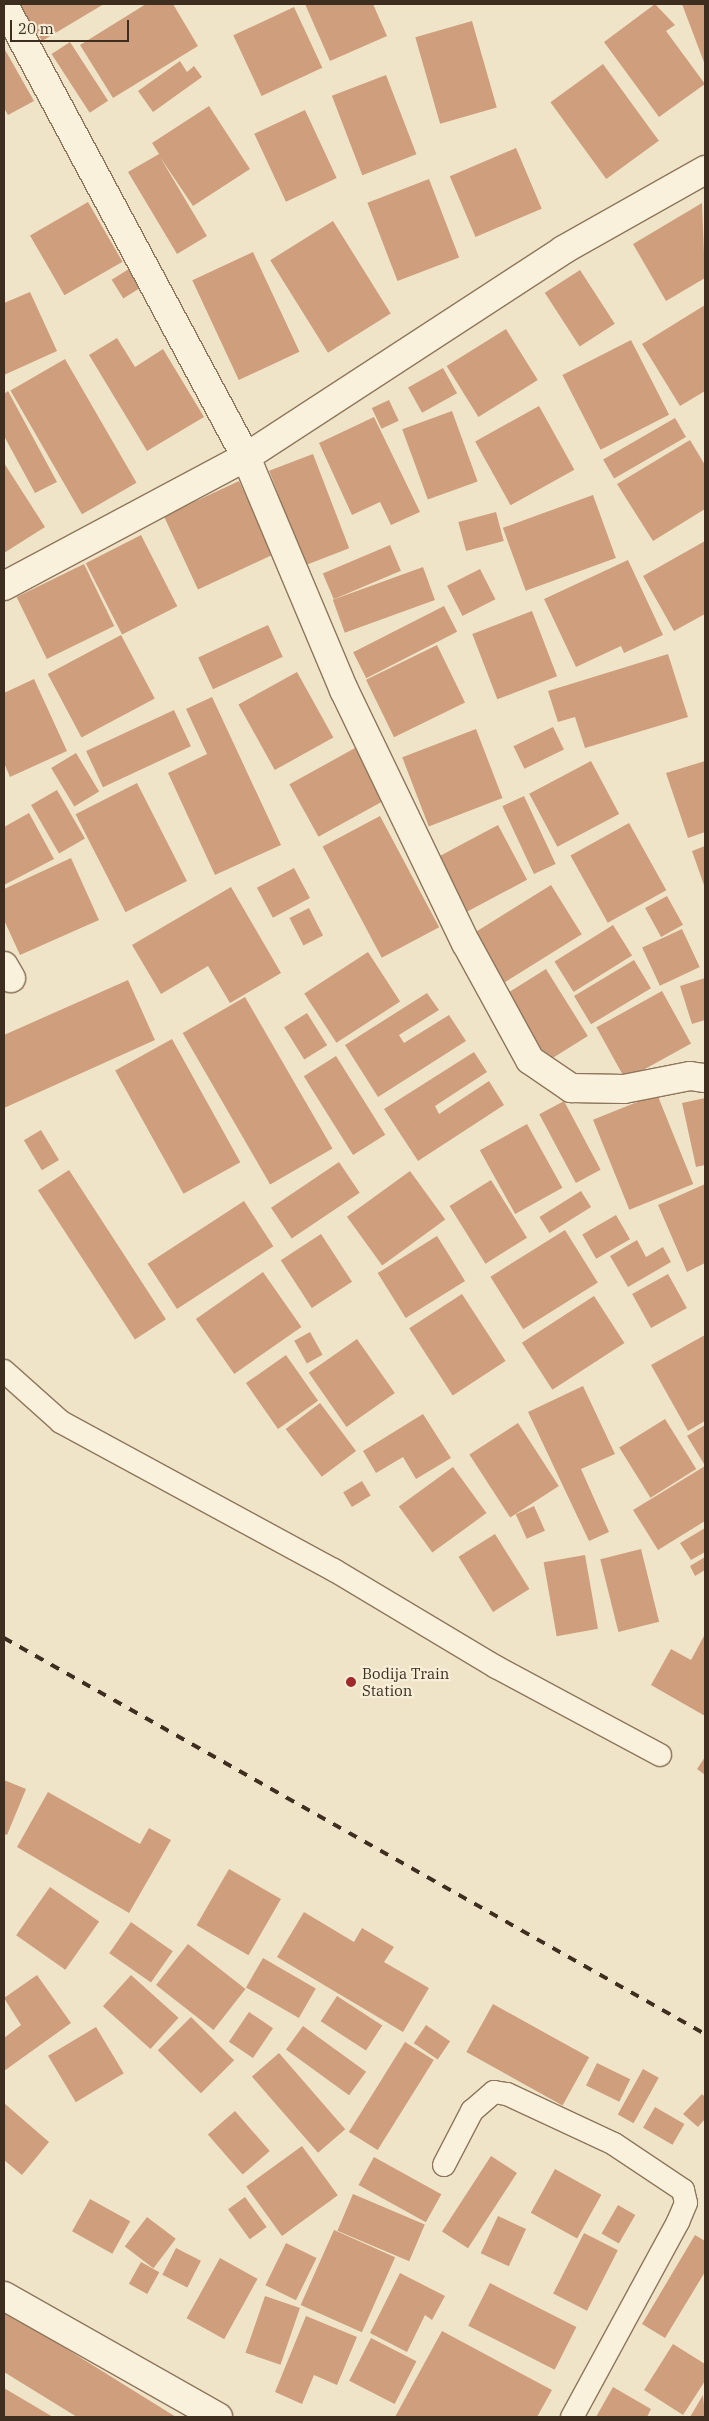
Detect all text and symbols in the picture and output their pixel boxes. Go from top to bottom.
scale bar [12,10,131,42]
text: 20 m [18,19,54,38]
place label: Bodija Train Station [362,1664,449,1699]
marker: Bodija Train Station [344,1675,358,1689]

